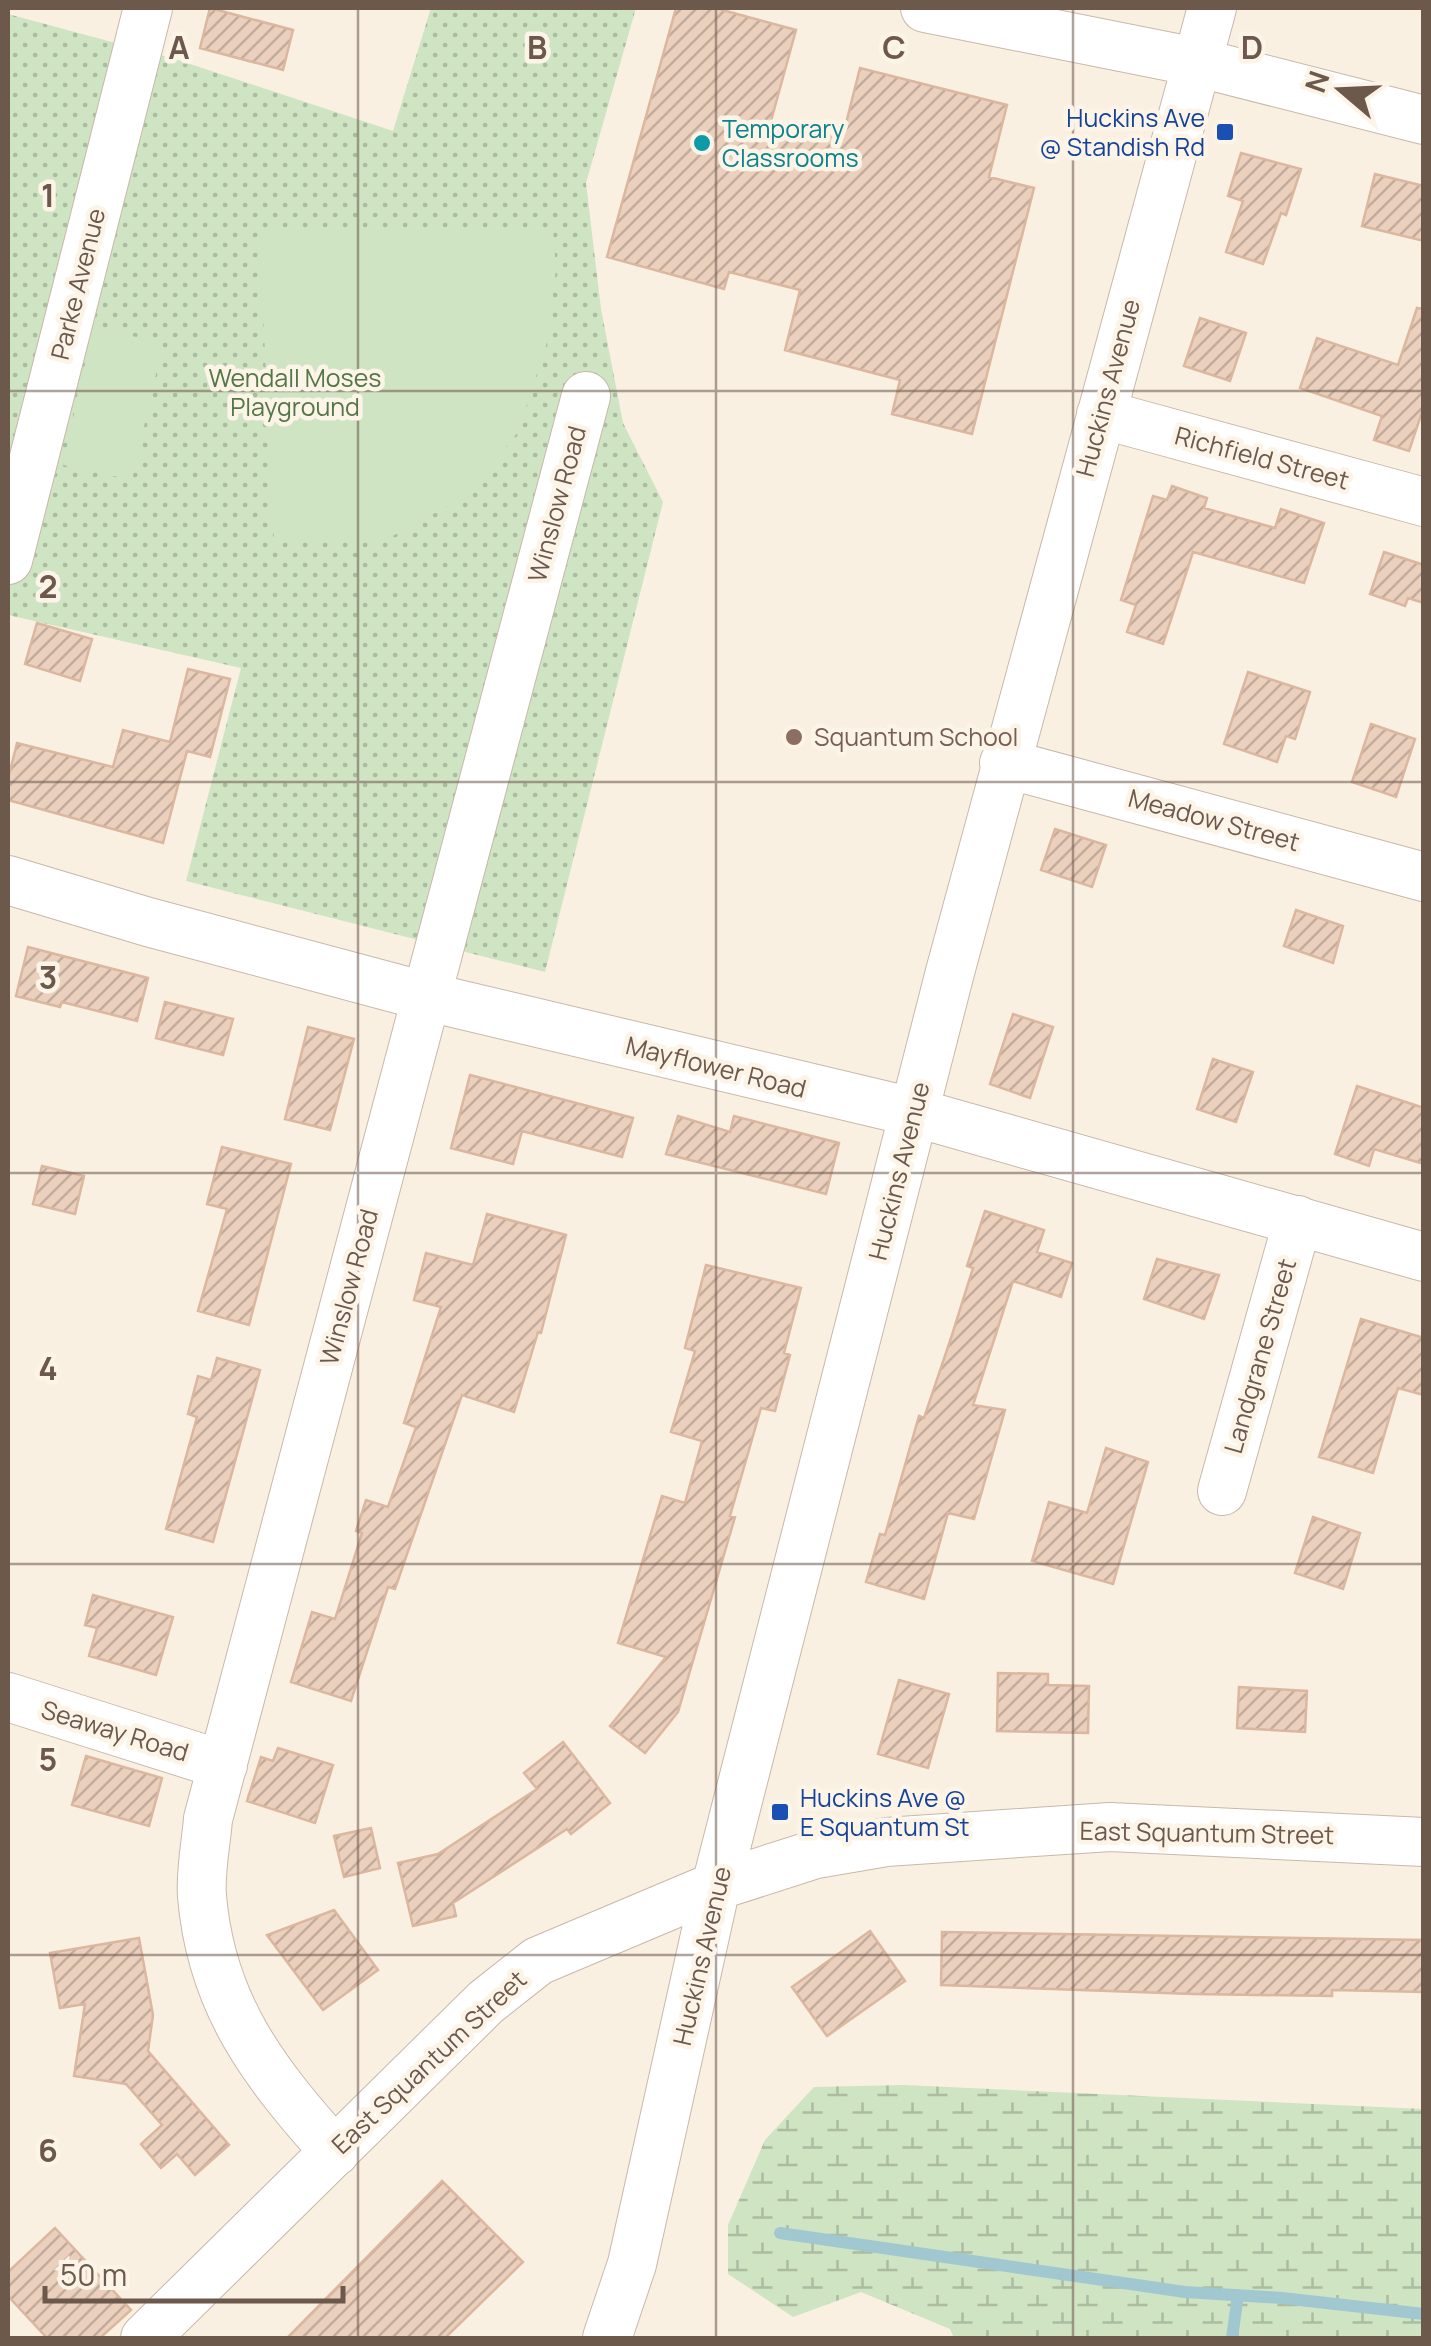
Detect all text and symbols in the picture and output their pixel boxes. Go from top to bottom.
text: A [168,25,190,69]
text: B [527,25,547,69]
text: C [882,25,906,69]
text: D [1241,25,1263,69]
north arrow [1291,40,1391,140]
text: N [1295,66,1338,97]
place label: Huckins Ave @ Standish Rd [1039,100,1205,164]
place label: Temporary Classrooms [722,111,859,175]
marker: Huckins Ave @ Standish Rd [1214,121,1236,143]
marker: Temporary Classrooms [691,132,713,154]
text: 1 [41,173,55,217]
street label: Parke Avenue [42,205,113,363]
street label: Huckins Avenue [1067,295,1148,481]
park label: Wendall Moses Playground [209,360,381,424]
street label: Richfield Street [1171,417,1353,498]
street label: Winslow Road [519,422,594,586]
text: 2 [38,564,58,608]
place label: Squantum School [814,719,1018,754]
marker: Squantum School [783,726,805,748]
street label: Meadow Street [1125,780,1304,859]
text: 3 [39,955,57,999]
street label: Mayflower Road [622,1027,810,1106]
street label: Huckins Avenue [859,1078,938,1264]
street label: Winslow Road [311,1205,386,1369]
street label: Landgrane Street [1215,1254,1304,1457]
text: 4 [38,1346,58,1390]
street label: Seaway Road [37,1692,193,1770]
text: 5 [39,1737,57,1781]
place label: Huckins Ave @ E Squantum St [800,1780,970,1844]
marker: Huckins Ave @ E Squantum St [769,1801,791,1823]
street label: East Squantum Street [1079,1813,1335,1852]
street label: Huckins Avenue [664,1863,739,2049]
street label: East Squantum Street [324,1962,534,2161]
text: 6 [38,2128,58,2172]
scale bar [45,2241,342,2303]
text: 50 m [60,2254,127,2295]

